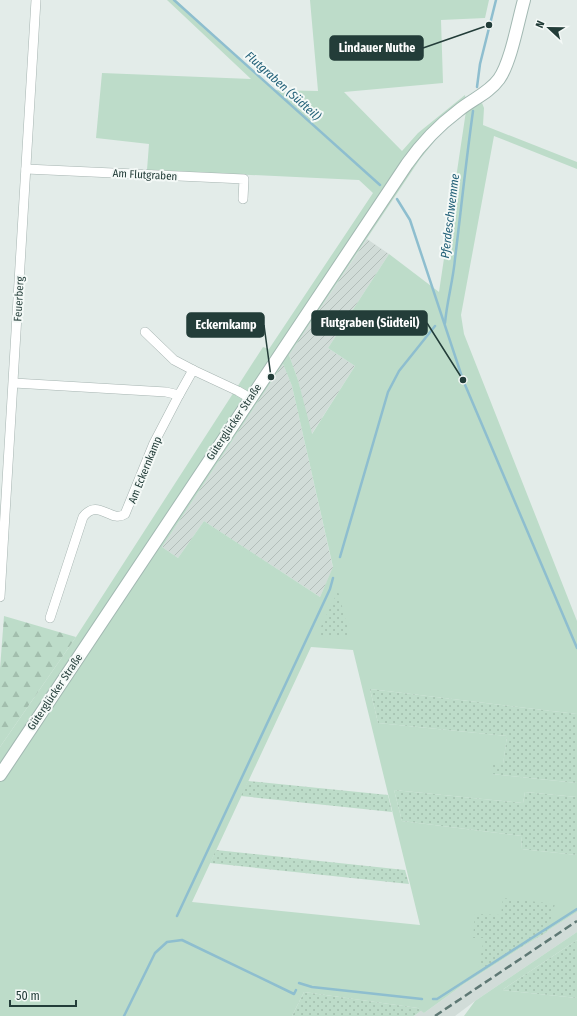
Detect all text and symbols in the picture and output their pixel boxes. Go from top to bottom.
north arrow [529,8,569,48]
text: N [533,19,547,30]
callout: Lindauer Nuthe [330,36,423,60]
text: Lindauer Nuthe [339,41,415,55]
water label: Flutgraben (Südteil) [242,48,325,124]
street label: Am Flutgraben [112,167,178,183]
water label: Pferdeschwemme [438,173,462,259]
street label: Feuerberg [11,275,27,322]
callout: Flutgraben (Südteil) [312,311,427,335]
callout: Eckernkamp [187,313,264,337]
text: Flutgraben (Südteil) [321,316,420,330]
text: Eckernkamp [196,318,257,332]
street label: Güterglücker Straße [204,381,264,463]
street label: Am Eckernkamp [126,434,164,505]
street label: Güterglücker Straße [25,651,85,733]
scale bar [10,982,76,1008]
text: 50 m [16,989,40,1003]

